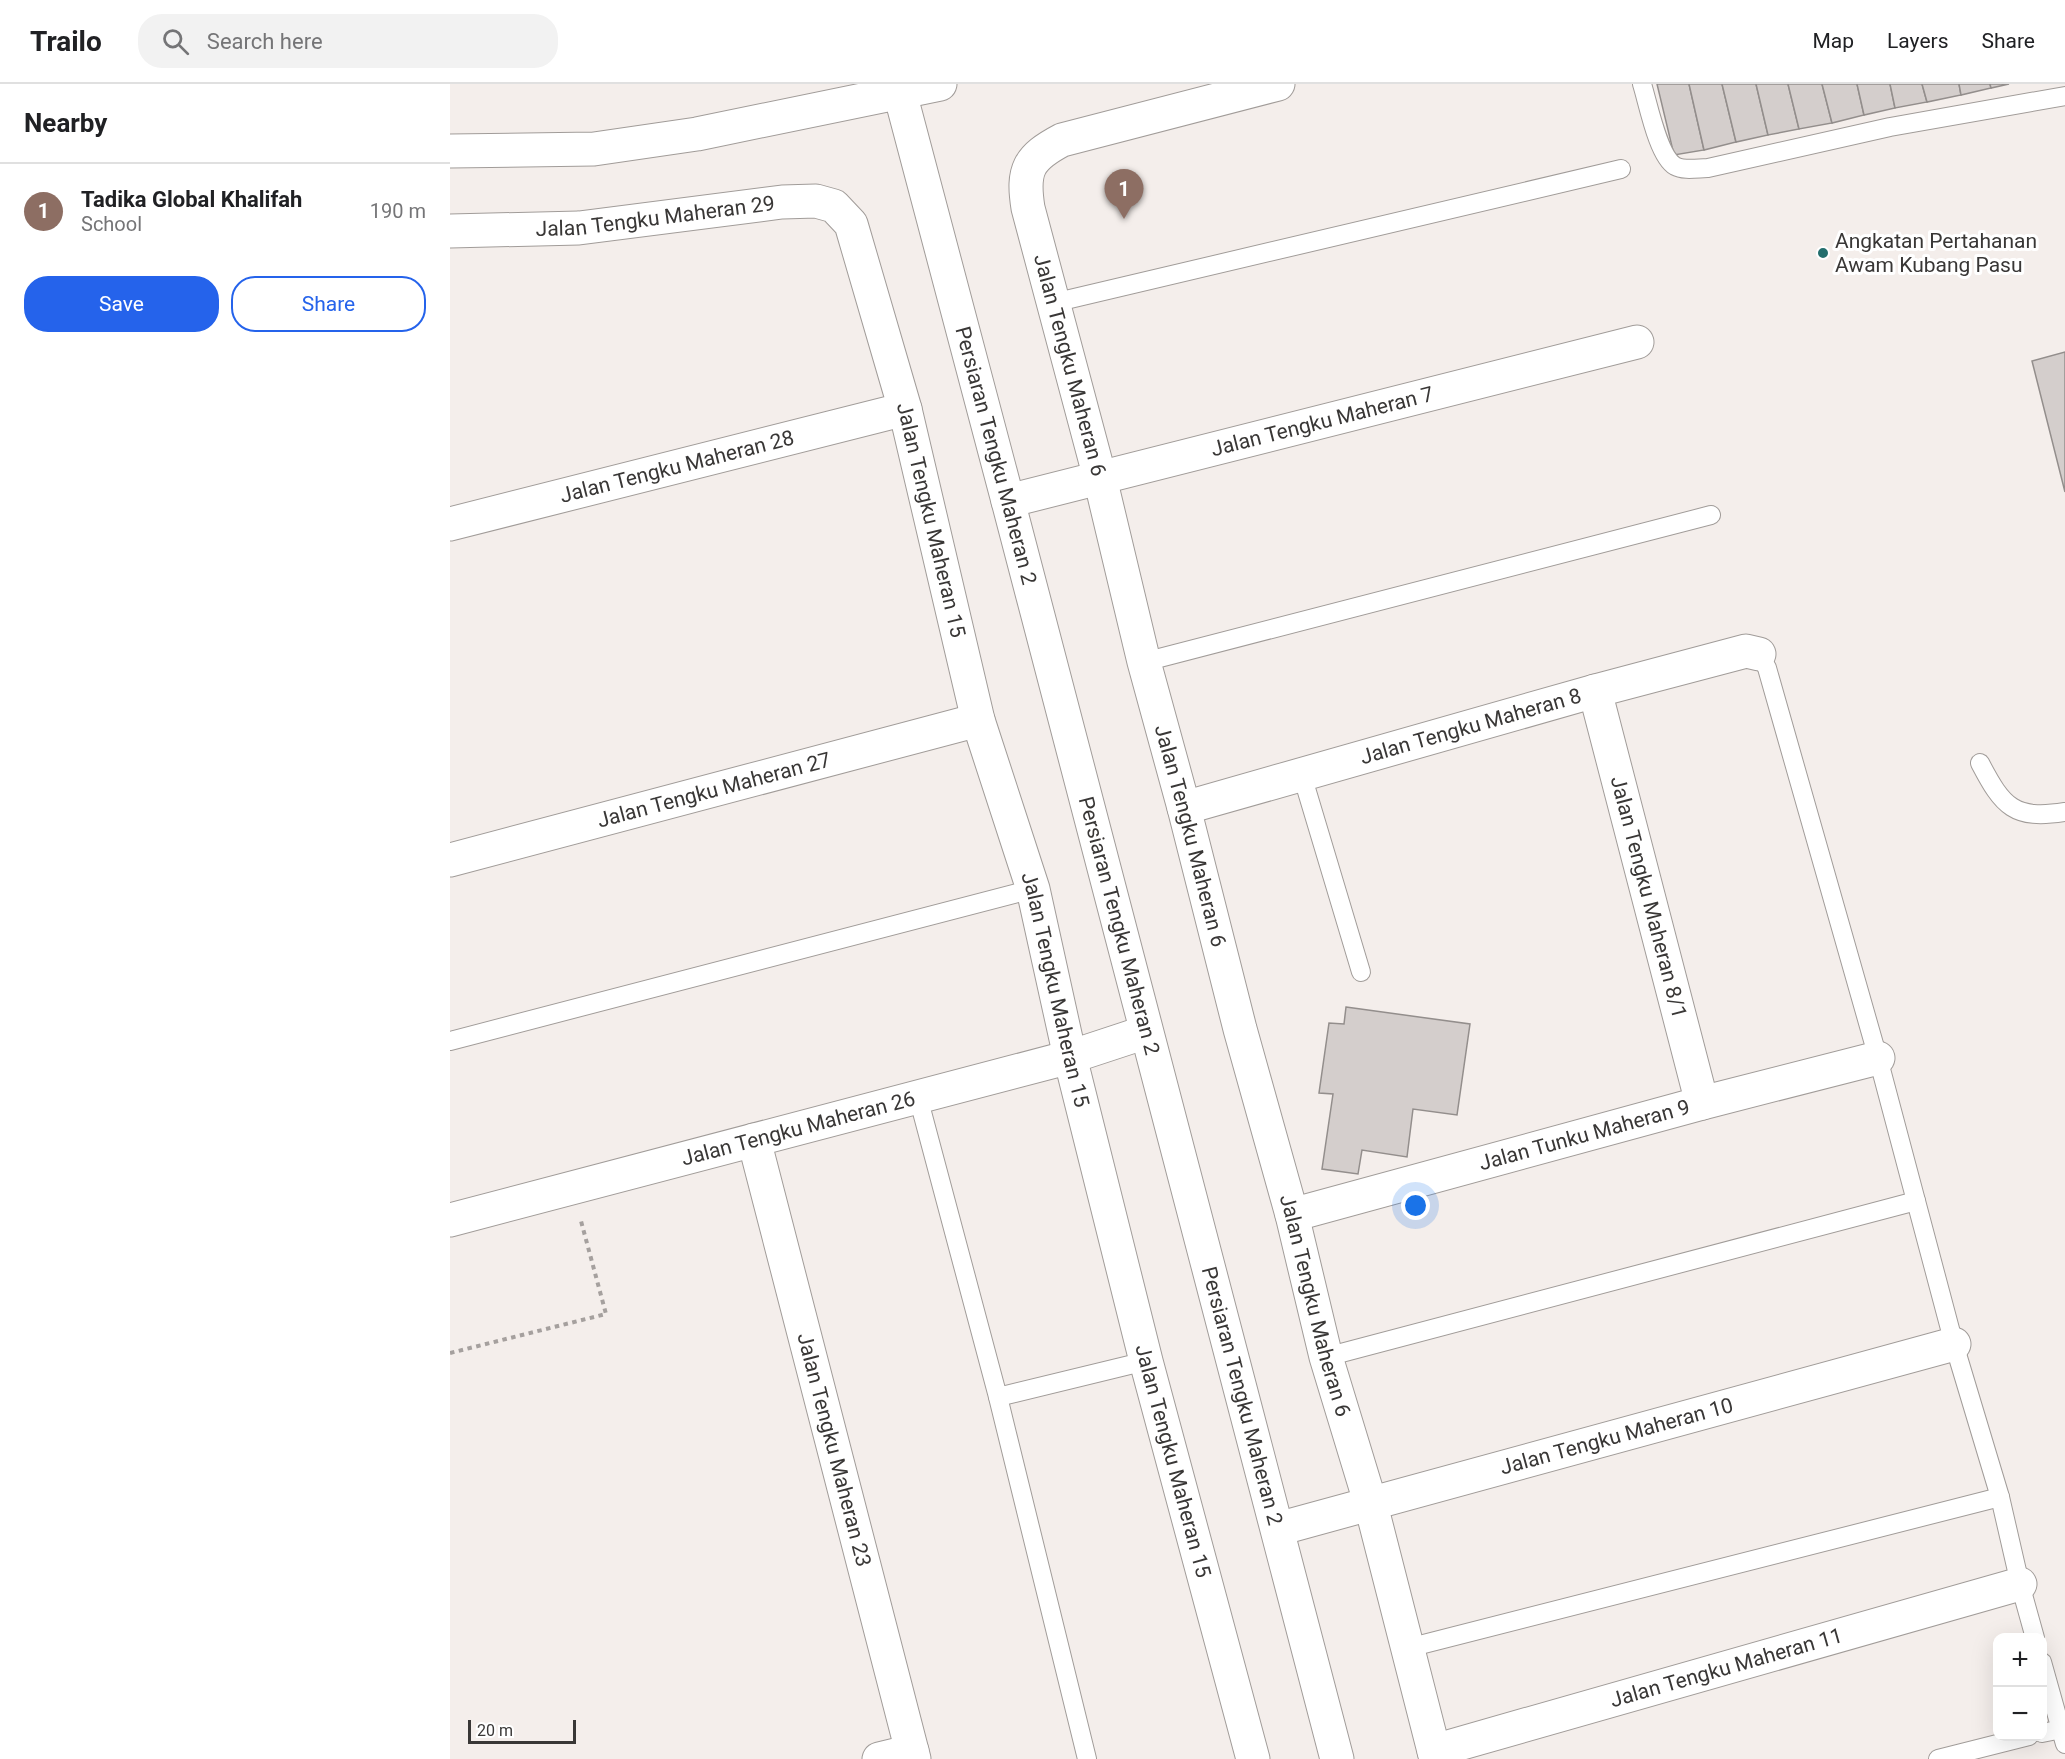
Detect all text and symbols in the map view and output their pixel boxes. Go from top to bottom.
search box [138,14,558,68]
text: Trailo [30,25,102,58]
icon: search [159,25,192,58]
text: Search here [207,29,323,54]
text: Map [1812,29,1854,53]
text: Layers [1887,29,1948,53]
text: Share [1981,29,2035,53]
text: Nearby [24,108,107,138]
pin: 1 [1104,170,1144,219]
text: Tadika Global Khalifah [81,187,302,212]
street label: Jalan Tengku Maheran 29 [535,191,776,241]
text: 1 [38,199,49,223]
text: 190 m [370,199,426,223]
text: School [81,212,142,236]
place label: Angkatan Pertahanan Awam Kubang Pasu [1835,229,2037,277]
marker: Angkatan Pertahanan Awam Kubang Pasu [1816,246,1830,260]
street label: Jalan Tengku Maheran 6 [1029,251,1111,479]
button: Save [24,276,219,332]
button: Share [231,276,426,332]
street label: Persiaran Tengku Maheran 2 [950,324,1041,587]
street label: Jalan Tengku Maheran 7 [1208,382,1436,461]
street label: Jalan Tengku Maheran 15 [892,400,970,640]
street label: Jalan Tengku Maheran 28 [557,426,796,508]
street label: Jalan Tengku Maheran 8 [1357,684,1584,769]
street label: Jalan Tengku Maheran 6 [1150,722,1231,949]
street label: Jalan Tengku Maheran 27 [595,748,833,832]
street label: Jalan Tengku Maheran 8/1 [1606,773,1691,1021]
street label: Persiaran Tengku Maheran 2 [1074,794,1164,1058]
street label: Jalan Tengku Maheran 15 [1016,869,1094,1110]
street label: Jalan Tengku Maheran 26 [679,1086,918,1171]
street label: Jalan Tunku Maheran 9 [1476,1095,1692,1175]
your location [1401,1191,1430,1220]
street label: Jalan Tengku Maheran 6 [1275,1192,1355,1420]
street label: Persiaran Tengku Maheran 2 [1197,1264,1287,1528]
street label: Jalan Tengku Maheran 23 [792,1330,876,1569]
street label: Jalan Tengku Maheran 15 [1130,1342,1216,1580]
street label: Jalan Tengku Maheran 10 [1497,1393,1736,1480]
street label: Jalan Tengku Maheran 11 [1607,1623,1845,1712]
map controls [1993,1633,2047,1741]
button: + [1993,1633,2047,1687]
button: − [1993,1687,2047,1741]
scale bar [468,1717,576,1744]
text: 20 m [477,1721,513,1740]

